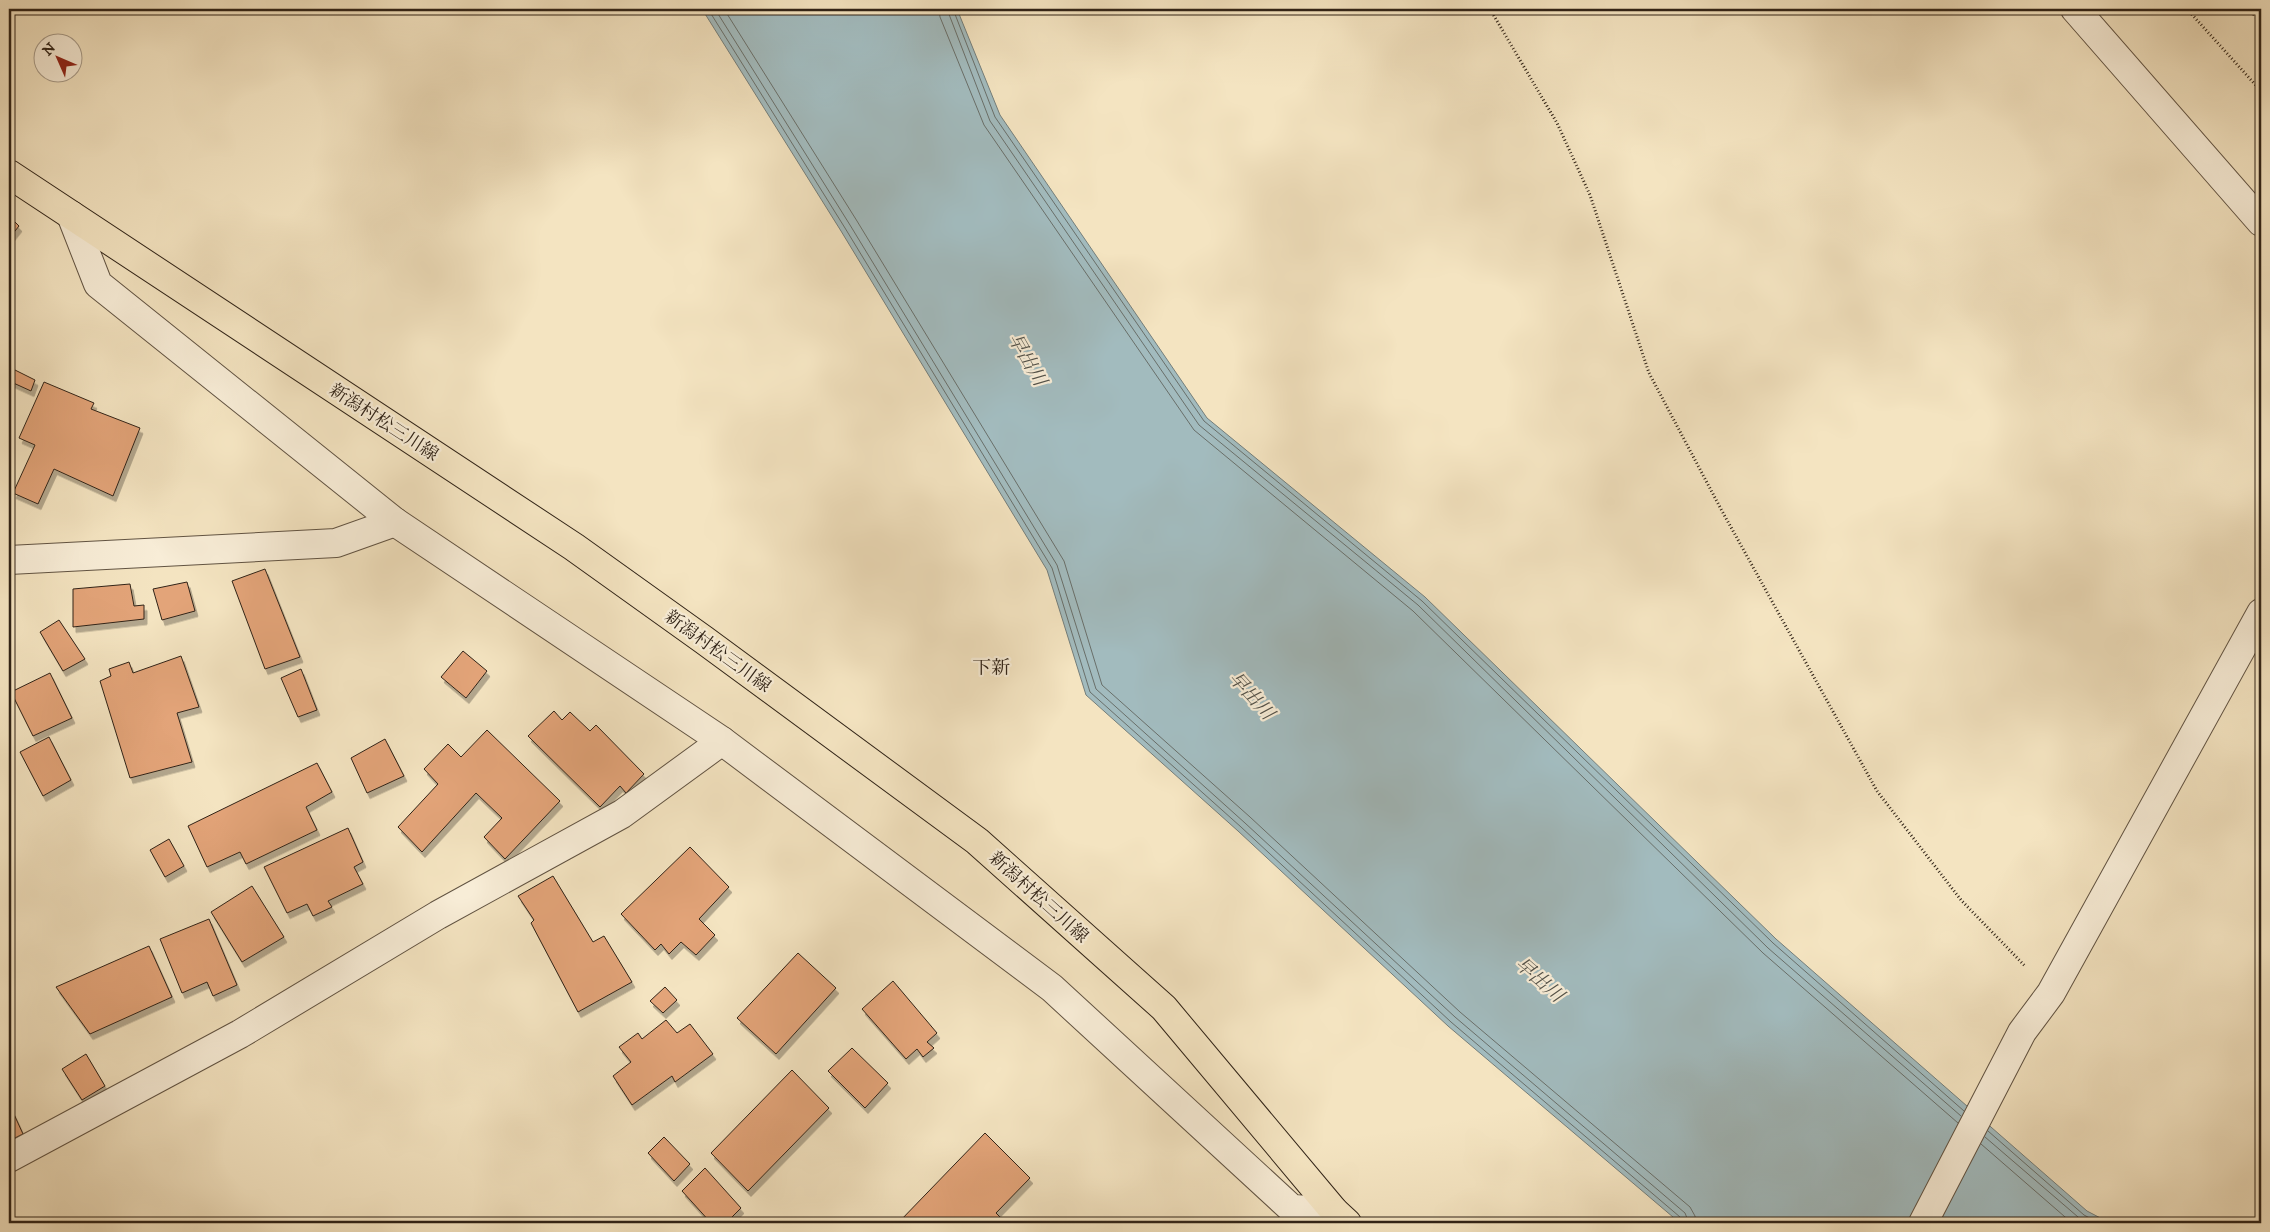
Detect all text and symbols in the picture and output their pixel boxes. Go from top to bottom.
north arrow [32,32,82,82]
text: N [39,39,60,60]
water label: 早出川 [1002,329,1052,392]
street label: 新潟村松三川線 [325,379,442,466]
street label: 新潟村松三川線 [660,606,775,698]
district label: 下新 [972,657,1010,680]
water label: 早出川 [1223,667,1280,726]
street label: 新潟村松三川線 [984,847,1093,948]
water label: 早出川 [1510,953,1570,1009]

